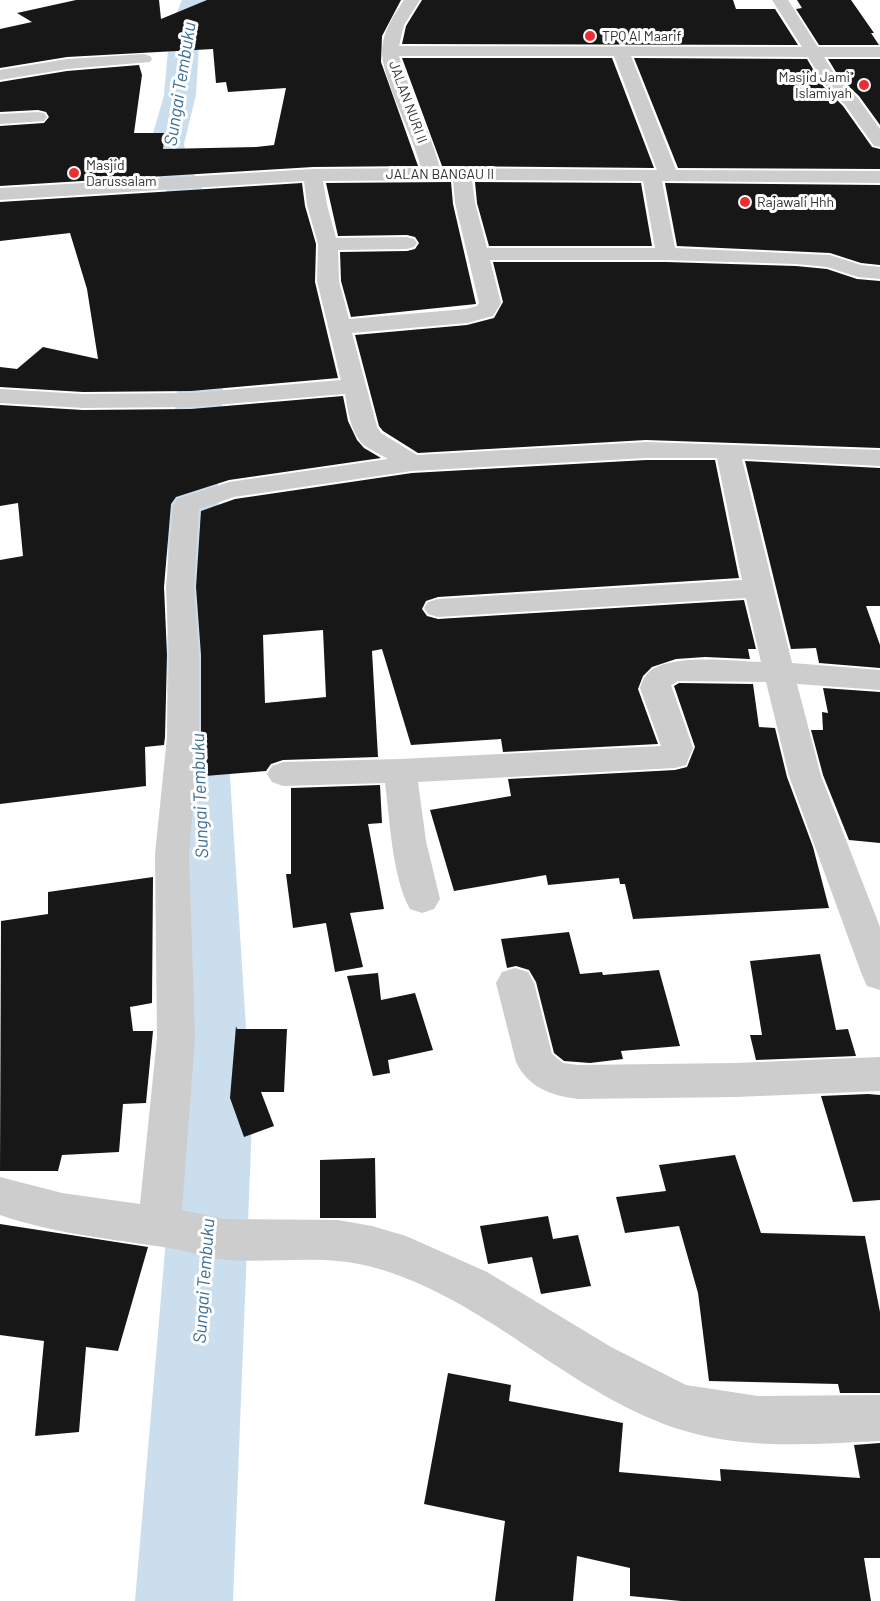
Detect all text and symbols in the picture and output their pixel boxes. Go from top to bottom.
water label: Sungai Tembuku [160,20,200,148]
place label: TPQ Al Maarif [602,28,682,44]
marker: TPQ Al Maarif [583,29,597,43]
street label: JALAN NURI II [385,58,431,146]
place label: Masjid Jami' Islamiyah [778,69,852,102]
marker: Masjid Jami' Islamiyah [857,78,871,92]
place label: Masjid Darussalam [86,157,157,190]
marker: Masjid Darussalam [67,166,81,180]
street label: JALAN BANGAU II [386,166,494,182]
place label: Rajawali Hhh [757,194,834,210]
marker: Rajawali Hhh [738,195,752,209]
water label: Sungai Tembuku [187,733,213,859]
water label: Sungai Tembuku [189,1218,219,1344]

